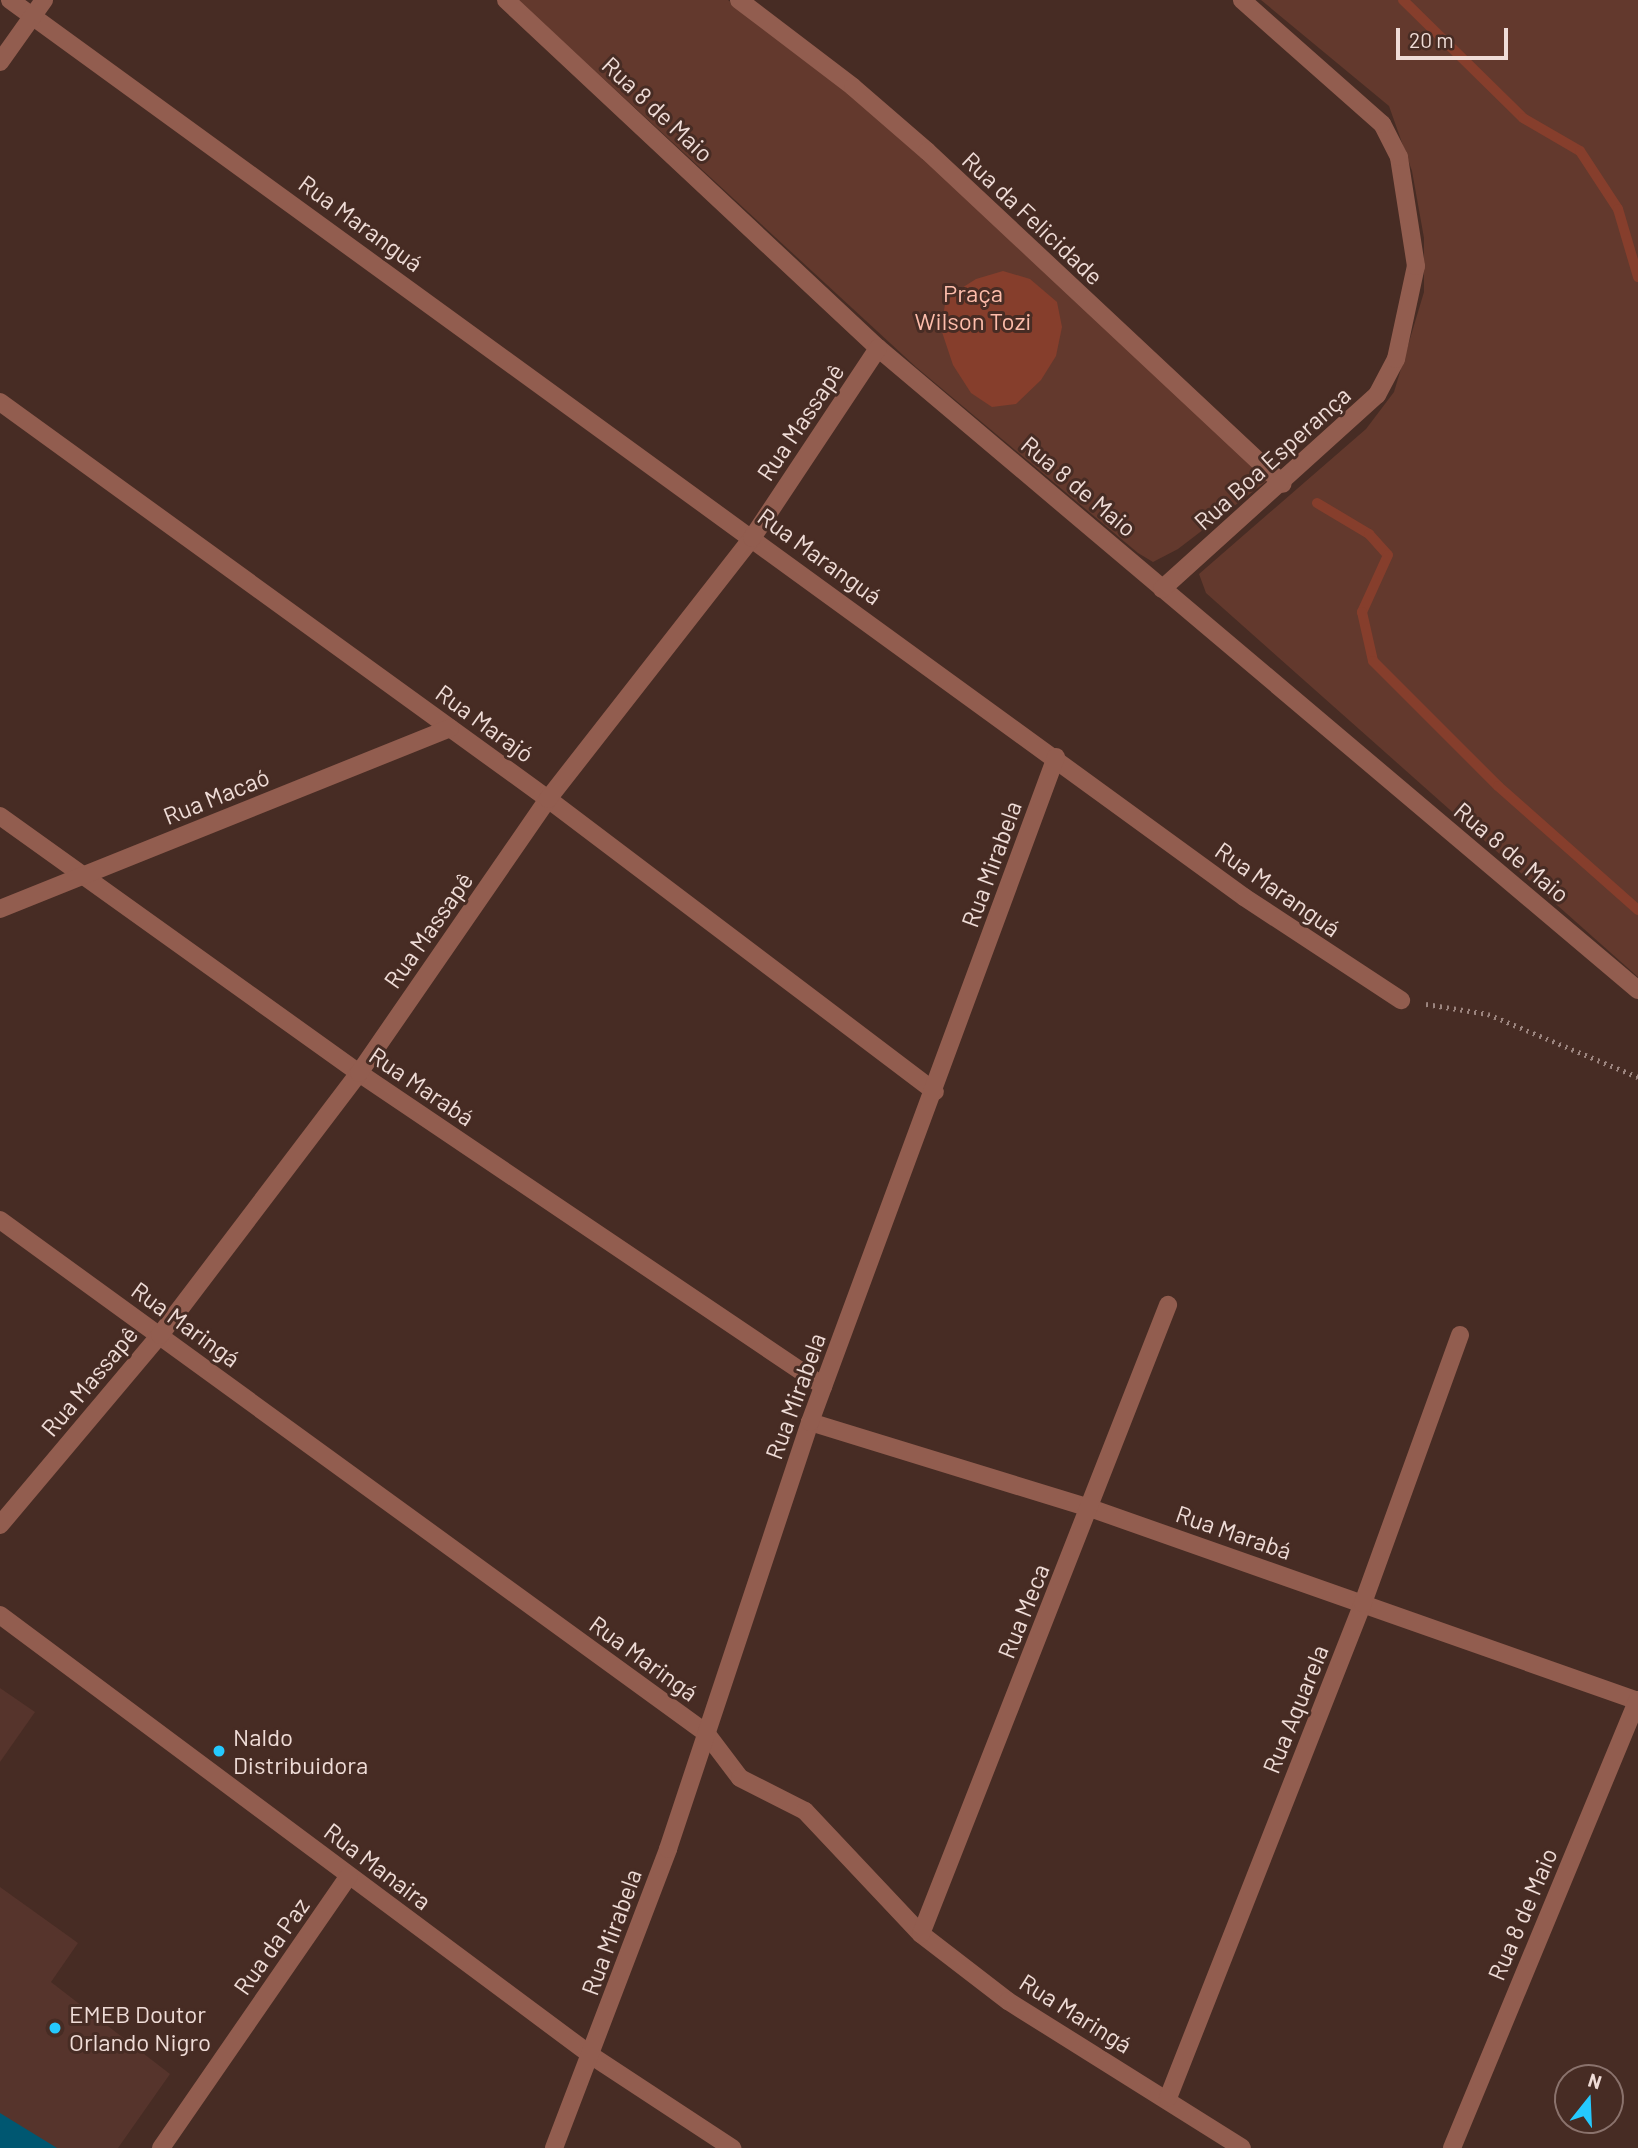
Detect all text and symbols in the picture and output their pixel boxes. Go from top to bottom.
scale bar [1400,14,1512,58]
text: 20 m [1409,27,1454,52]
street label: Rua 8 de Maio [597,50,719,168]
street label: Rua da Felicidade [957,145,1109,291]
street label: Rua Maranguá [294,168,428,278]
park label: Praça Wilson Tozi [915,279,1031,335]
street label: Rua Massapê [750,358,850,486]
street label: Rua Boa Esperança [1188,380,1356,536]
street label: Rua 8 de Maio [1016,430,1142,542]
street label: Rua Maranguá [753,501,887,611]
street label: Rua Marajó [431,678,539,768]
street label: Rua Macaó [159,762,273,830]
street label: Rua 8 de Maio [1449,796,1575,908]
street label: Rua Mirabela [955,797,1027,931]
street label: Rua Maranguá [1210,835,1346,943]
street label: Rua Massapê [378,866,478,994]
street label: Rua Marabá [364,1040,480,1132]
street label: Rua Maringá [126,1275,246,1373]
street label: Rua Massapê [35,1320,143,1442]
street label: Rua Mirabela [759,1329,831,1463]
street label: Rua Marabá [1172,1499,1296,1565]
street label: Rua Meca [991,1560,1055,1662]
street label: Rua Maringá [584,1609,704,1707]
street label: Rua Aquarela [1256,1640,1334,1778]
place label: Naldo Distribuidora [233,1723,368,1779]
marker: Naldo Distribuidora [211,1743,227,1759]
street label: Rua Manaira [319,1816,437,1916]
street label: Rua 8 de Maio [1481,1843,1563,1985]
street label: Rua Mirabela [575,1865,647,1999]
street label: Rua da Paz [227,1892,315,2000]
street label: Rua Maringá [1015,1967,1137,2059]
place label: EMEB Doutor Orlando Nigro [69,2000,211,2056]
marker: EMEB Doutor Orlando Nigro [47,2020,63,2036]
north arrow [1554,2064,1624,2134]
text: N [1585,2068,1605,2093]

